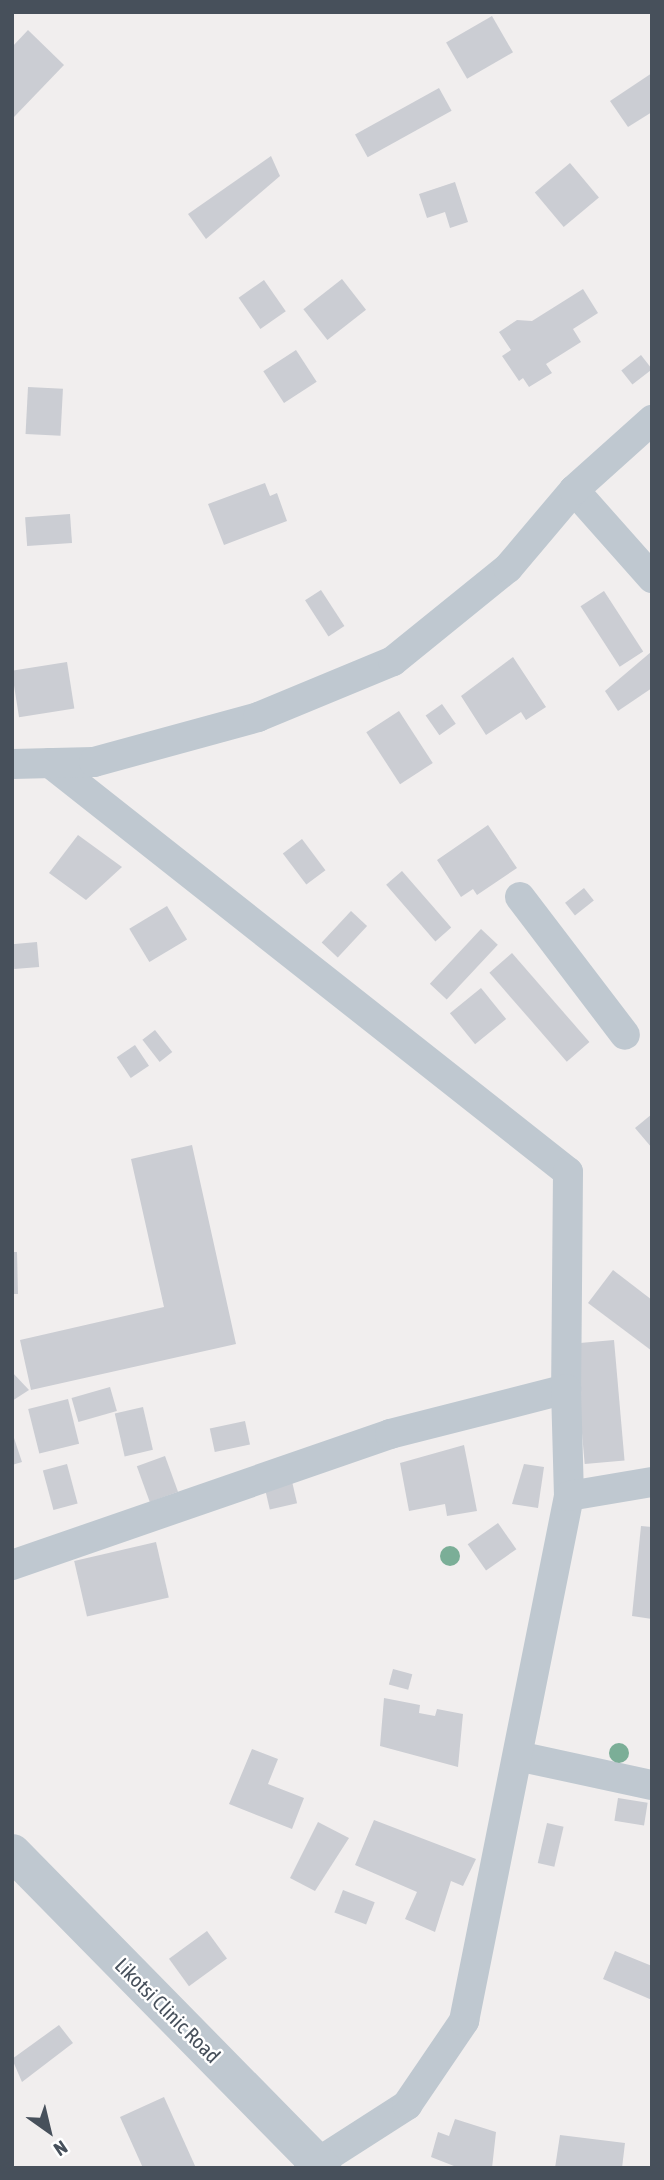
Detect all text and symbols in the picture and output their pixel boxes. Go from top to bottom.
street label: Likotsi Clinic Road [110,1952,226,2068]
north arrow [14,2096,84,2166]
text: N [50,2136,72,2161]

